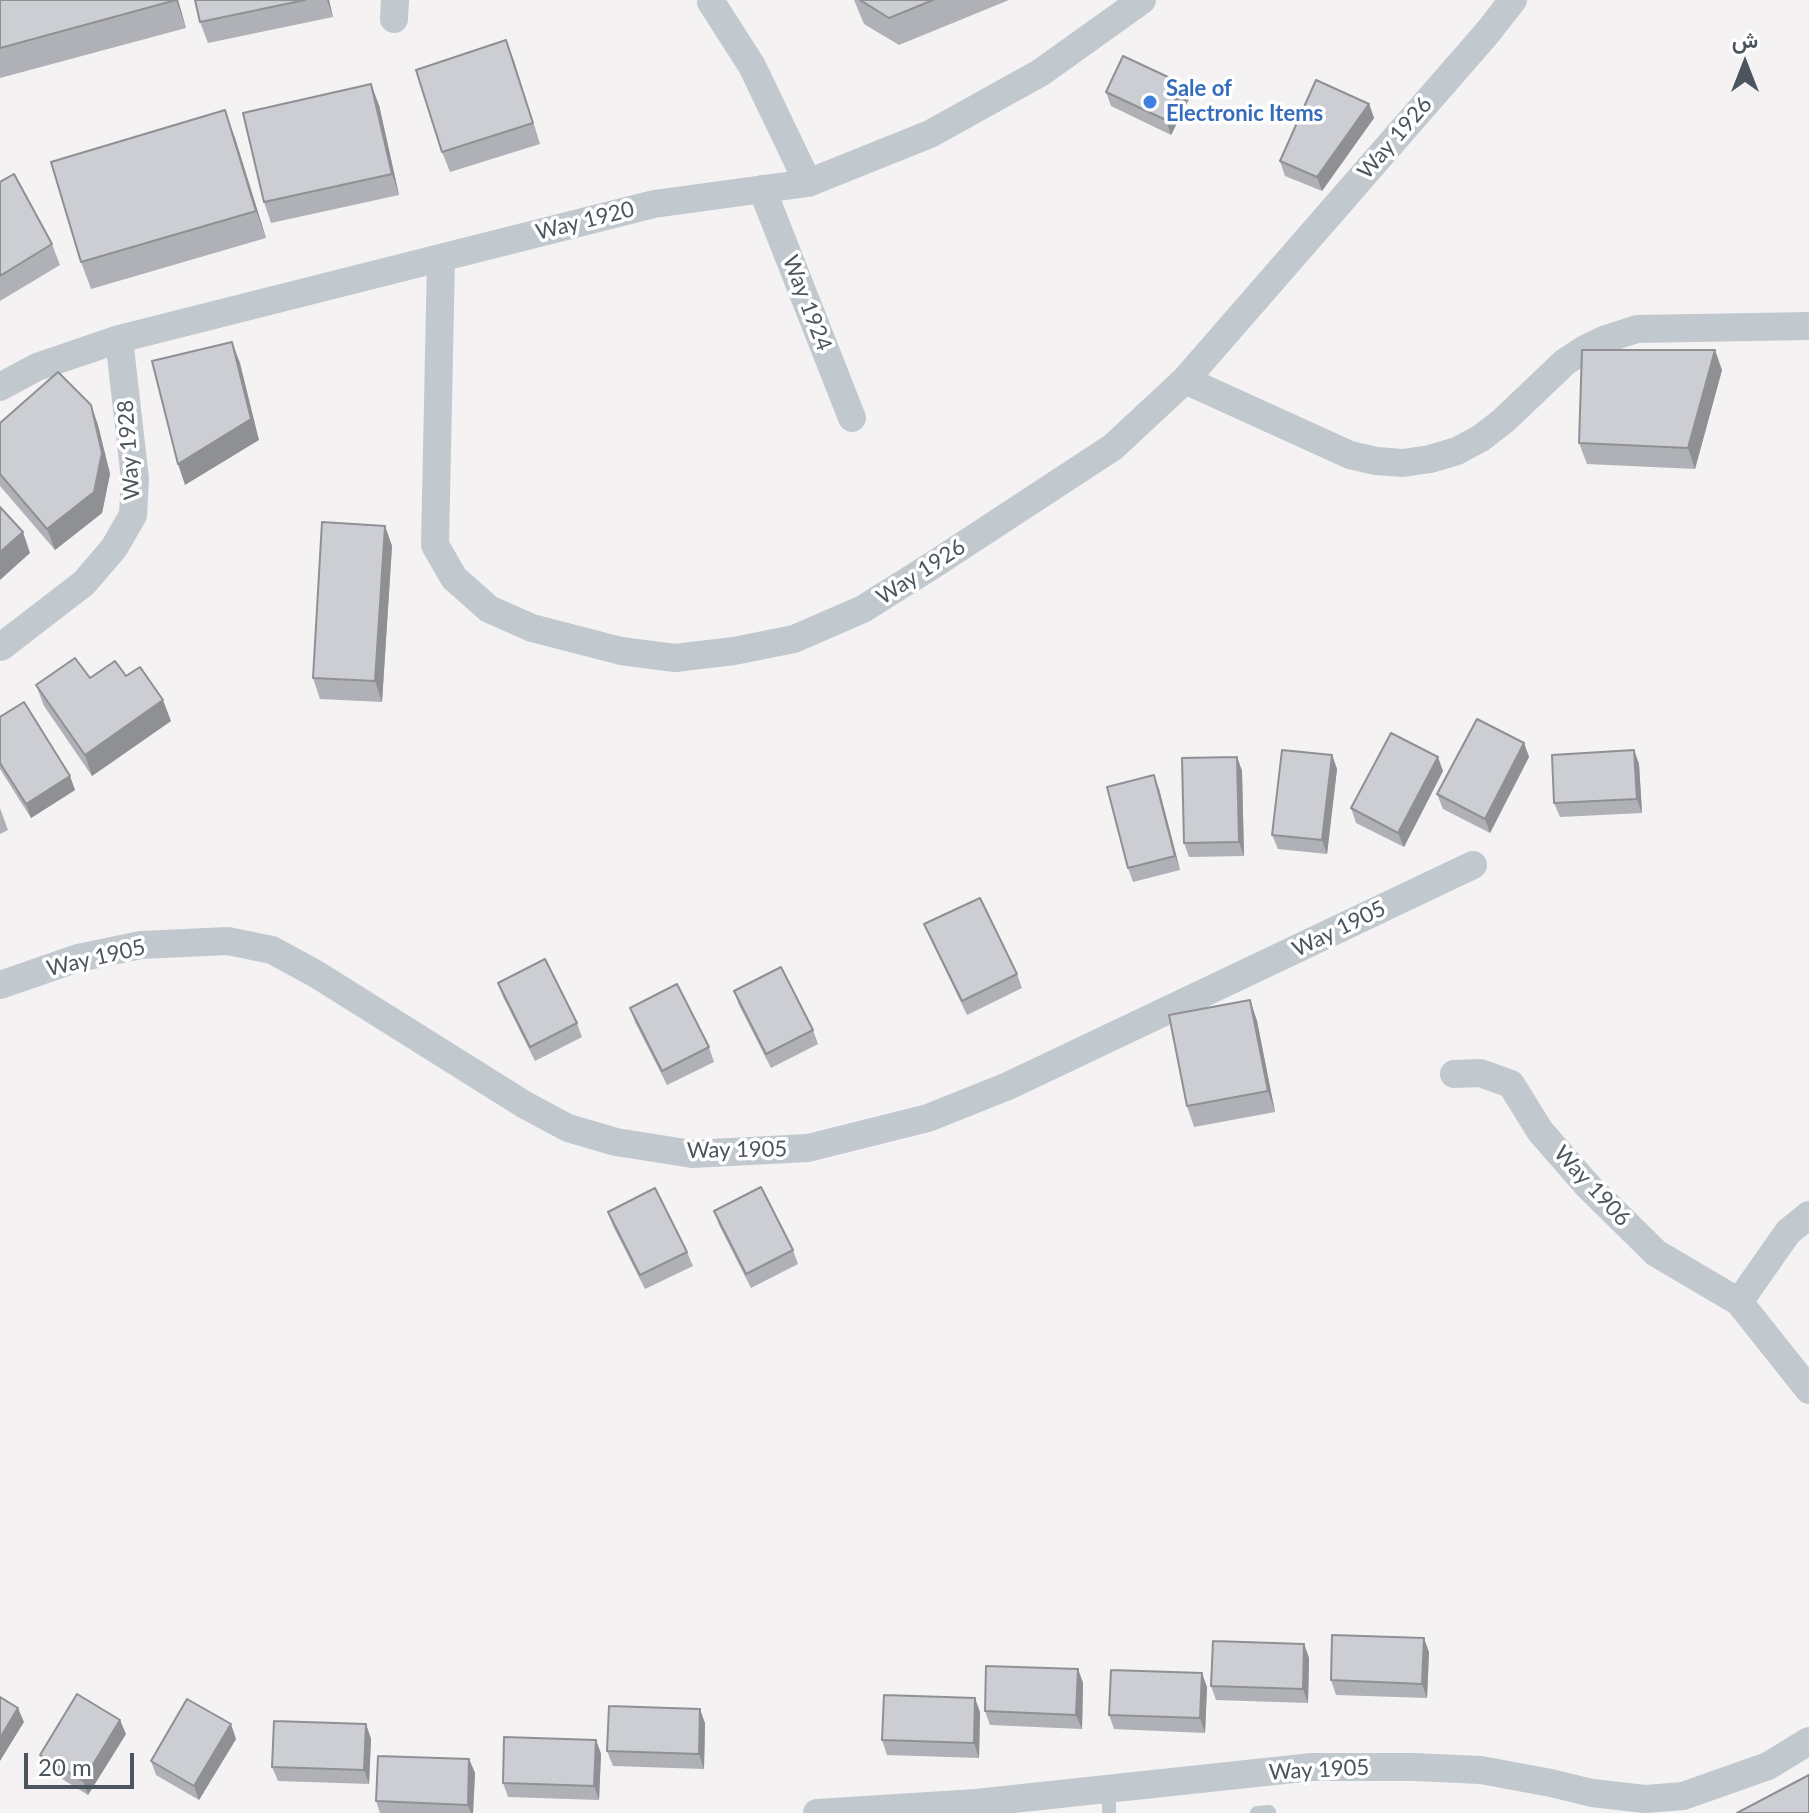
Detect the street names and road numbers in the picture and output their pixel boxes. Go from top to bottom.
street label: Way 1926 [1352,92,1438,184]
street label: Way 1920 [533,196,637,246]
street label: Way 1924 [777,251,837,355]
street label: Way 1928 [112,399,146,501]
street label: Way 1926 [872,534,970,610]
street label: Way 1905 [1288,895,1390,963]
street label: Way 1905 [44,934,148,982]
street label: Way 1905 [687,1136,787,1164]
street label: Way 1906 [1548,1140,1636,1232]
street label: Way 1905 [1268,1754,1370,1786]

